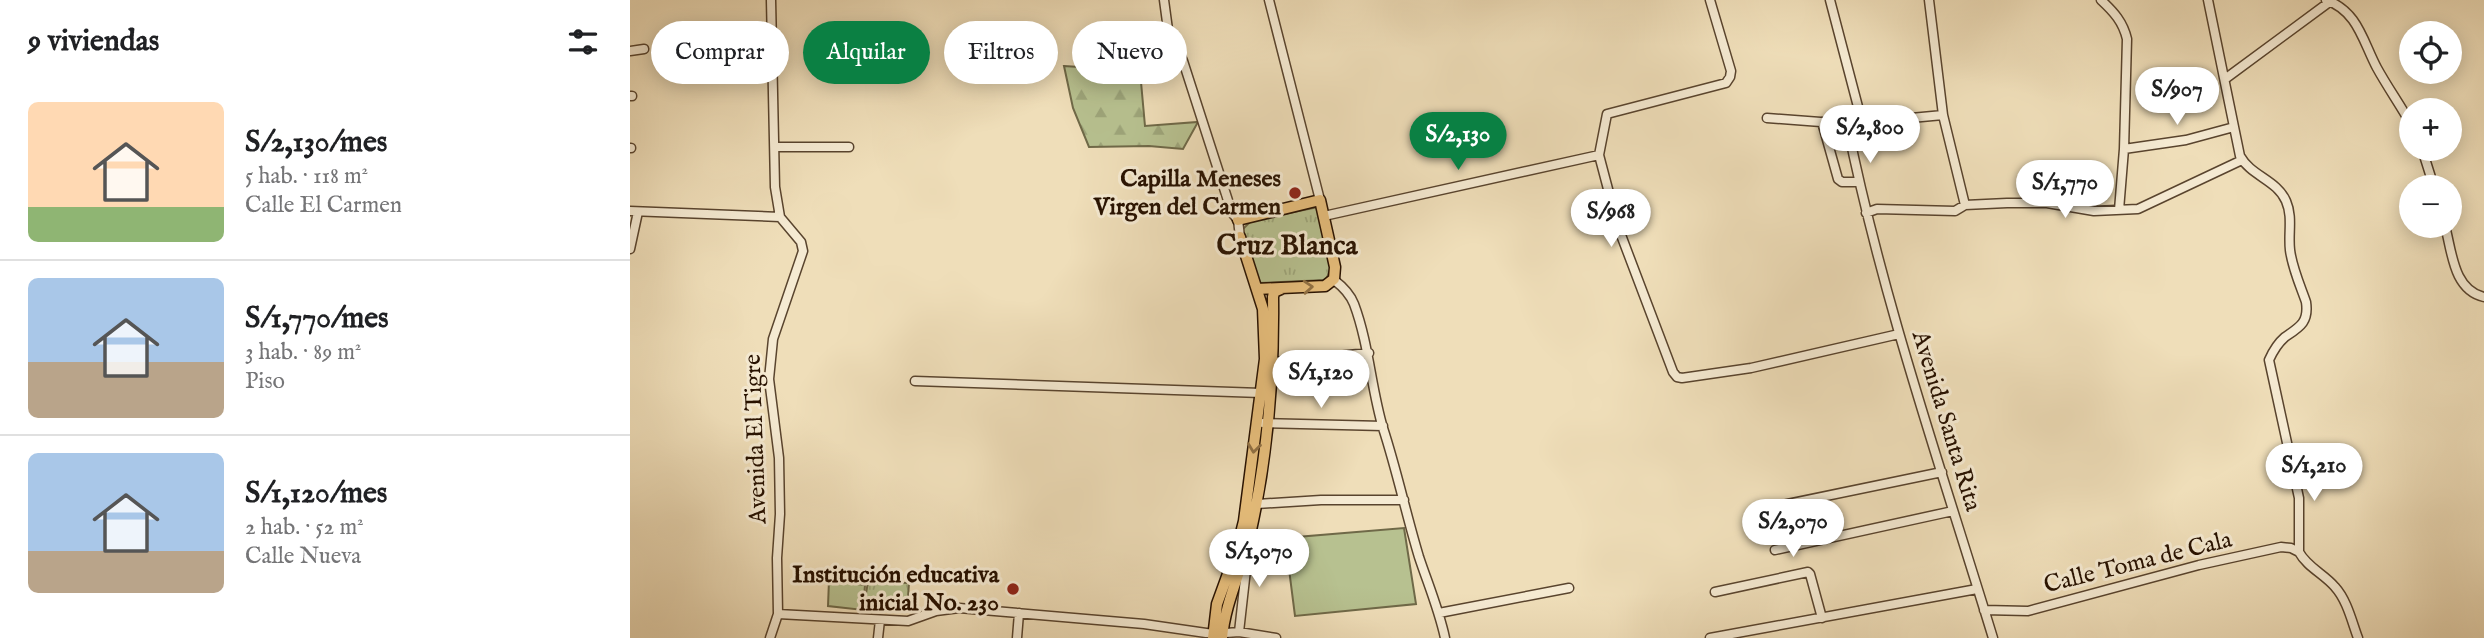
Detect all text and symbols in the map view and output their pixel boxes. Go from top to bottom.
chip: Comprar [651,21,789,84]
chip: Alquilar [803,21,930,84]
chip: Filtros [944,21,1058,84]
chip: Nuevo [1072,21,1187,84]
map controls [2399,21,2462,238]
button: locate [2399,21,2462,84]
text: 9 viviendas [28,23,159,61]
icon: filters [564,23,602,61]
pin: S/907 [2128,68,2226,127]
text: S/907 [2151,75,2203,104]
button: + [2399,98,2462,161]
pin: S/2,800 [1805,106,1935,165]
pin: S/2,130 [1393,113,1523,172]
text: S/2,800 [1836,113,1904,142]
text: S/2,130 [1426,120,1490,149]
text: S/2,130/mes [245,124,387,162]
icon: home [84,130,168,214]
pin: S/1,770 [2000,160,2130,220]
text: 5 hab. · 118 m² [245,162,368,191]
place label: Capilla Meneses Virgen del Carmen [1093,164,1282,223]
text: S/1,770 [2032,168,2098,197]
button: − [2399,175,2462,238]
marker: Capilla Meneses Virgen del Carmen [1287,185,1303,201]
pin: S/968 [1562,190,1660,249]
text: Calle El Carmen [245,191,402,220]
text: S/968 [1587,197,1635,226]
district label: Cruz Blanca [1216,229,1358,264]
one-way arrow [1303,280,1314,295]
text: S/1,770/mes [245,300,389,338]
icon: home [84,306,168,390]
street label: Avenida Santa Rita [1904,326,1988,516]
text: 3 hab. · 89 m² [245,338,361,367]
pin: S/1,120 [1256,350,1386,410]
street label: Avenida El Tigre [738,354,774,525]
text: S/1,120 [1289,358,1353,387]
text: Piso [245,367,285,396]
one-way arrow [1246,442,1261,453]
pin: S/1,210 [2249,444,2379,503]
text: S/1,210 [2282,451,2346,480]
text: S/1,120/mes [245,475,387,513]
icon: home [84,481,168,565]
pin: S/2,070 [1728,500,1858,559]
text: S/2,070 [1758,507,1828,536]
text: 2 hab. · 52 m² [245,513,364,542]
street label: Calle Toma de Cala [2041,524,2236,601]
pin: S/1,070 [1194,530,1324,589]
text: S/1,070 [1225,537,1293,566]
text: Calle Nueva [245,542,361,571]
place label: Institución educativa inicial No. 230 [792,560,1000,619]
marker: Institución educativa inicial No. 230 [1005,581,1021,597]

